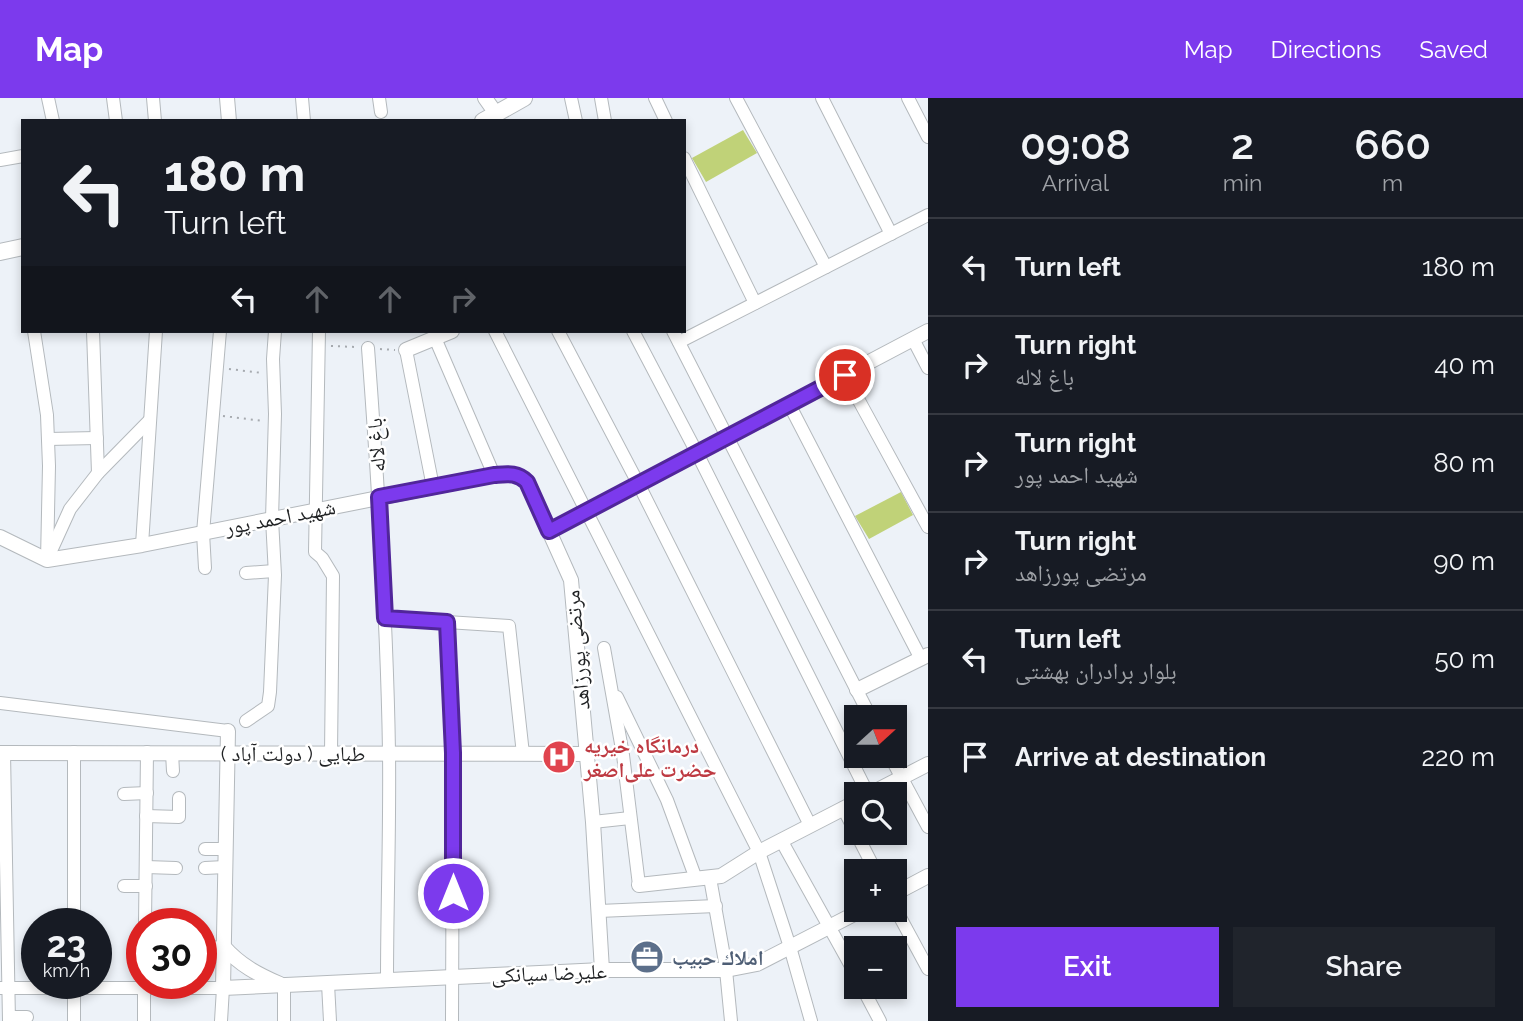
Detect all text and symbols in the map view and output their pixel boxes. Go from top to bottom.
text: Map [35,30,103,69]
text: Map [1184,35,1233,64]
text: Directions [1271,35,1381,64]
text: Saved [1419,35,1488,64]
text: 09:08 [1020,120,1131,169]
text: 2 [1231,120,1254,169]
text: 660 [1354,120,1431,169]
text: 180 m [164,145,305,202]
icon: left [49,147,140,238]
text: Arrival [1042,169,1109,196]
text: min [1223,169,1262,196]
text: m [1382,169,1403,196]
text: Turn left [164,204,286,241]
icon: left [956,248,994,286]
text: Turn left [1015,252,1121,282]
text: 180 m [1422,252,1495,282]
icon: left [225,280,263,318]
icon: ahead [298,280,336,318]
icon: ahead [371,280,409,318]
icon: right [444,280,482,318]
text: Turn right [1015,330,1136,360]
pin [815,345,875,405]
icon: right [956,346,994,384]
text: 40 m [1434,350,1495,380]
icon: arrive [826,356,864,394]
text: باغ لاله [1015,363,1074,390]
street label: باغ لاله [362,417,391,473]
text: Turn right [1015,428,1136,458]
icon: right [956,444,994,482]
text: 80 m [1433,448,1495,478]
text: شهید احمد پور [1015,461,1138,488]
street label: شهید احمد پور [222,494,337,540]
text: Turn right [1015,526,1136,556]
icon: right [956,542,994,580]
text: 90 m [1433,546,1495,576]
text: مرتضی پورزاهد [1015,559,1147,586]
street label: مرتضی پورزاهد [559,589,596,711]
text: Turn left [1015,624,1121,654]
icon: left [956,640,994,678]
text: 50 m [1434,644,1495,674]
text: بلوار برادران بهشتی [1015,657,1177,684]
north arrow [844,705,906,768]
map controls [844,705,907,999]
place label: درمانگاه خیریه حضرت علی‌اصغر [583,733,717,783]
hospital icon: درمانگاه خیریه حضرت علی‌اصغر [540,738,578,776]
icon: arrive [956,738,994,776]
street label: طبایی ( دولت آباد ) [221,741,365,767]
text: Arrive at destination [1015,742,1266,772]
text: 220 m [1421,742,1495,772]
button: search [844,782,907,845]
position arrow [416,856,490,930]
button: + [844,859,907,922]
speed limit sign: 30 [126,908,217,999]
text: 23 [47,924,86,965]
button: Exit [956,927,1219,1007]
button: Share [1233,927,1495,1007]
button: − [844,936,907,999]
office icon: املاك حبيب [628,938,666,976]
place label: املاك حبيب [672,945,764,970]
street label: علیرضا سیانکی [491,958,608,989]
text: km/h [43,960,90,981]

